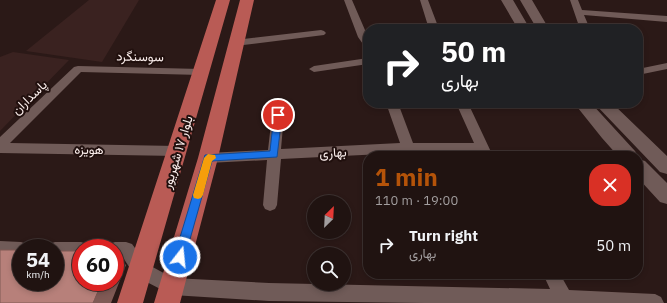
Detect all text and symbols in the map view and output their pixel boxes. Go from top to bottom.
text: 50 m [441,33,506,70]
icon: right [375,40,427,92]
street label: سوسنگرد [116,48,164,65]
text: بهاری [441,69,479,92]
street label: پاسداران [8,76,51,119]
pin [261,98,295,132]
icon: arrive [267,104,289,126]
street label: بلوار ١٧ شهریور [158,113,197,192]
street label: هویزه [74,141,104,158]
street label: بهاری [319,143,347,162]
text: 1 min [375,161,438,193]
button: close [589,164,631,206]
text: 110 m · 19:00 [375,192,458,209]
north arrow [307,195,351,239]
map controls [307,195,351,291]
text: Turn right [409,226,478,245]
icon: right [375,234,397,256]
position arrow [159,236,201,278]
text: 50 m [596,236,631,255]
speed limit sign: 60 [72,239,124,291]
text: بهاری [409,245,436,262]
text: 54 [26,246,50,273]
button: search [307,247,351,291]
text: km/h [26,268,50,281]

